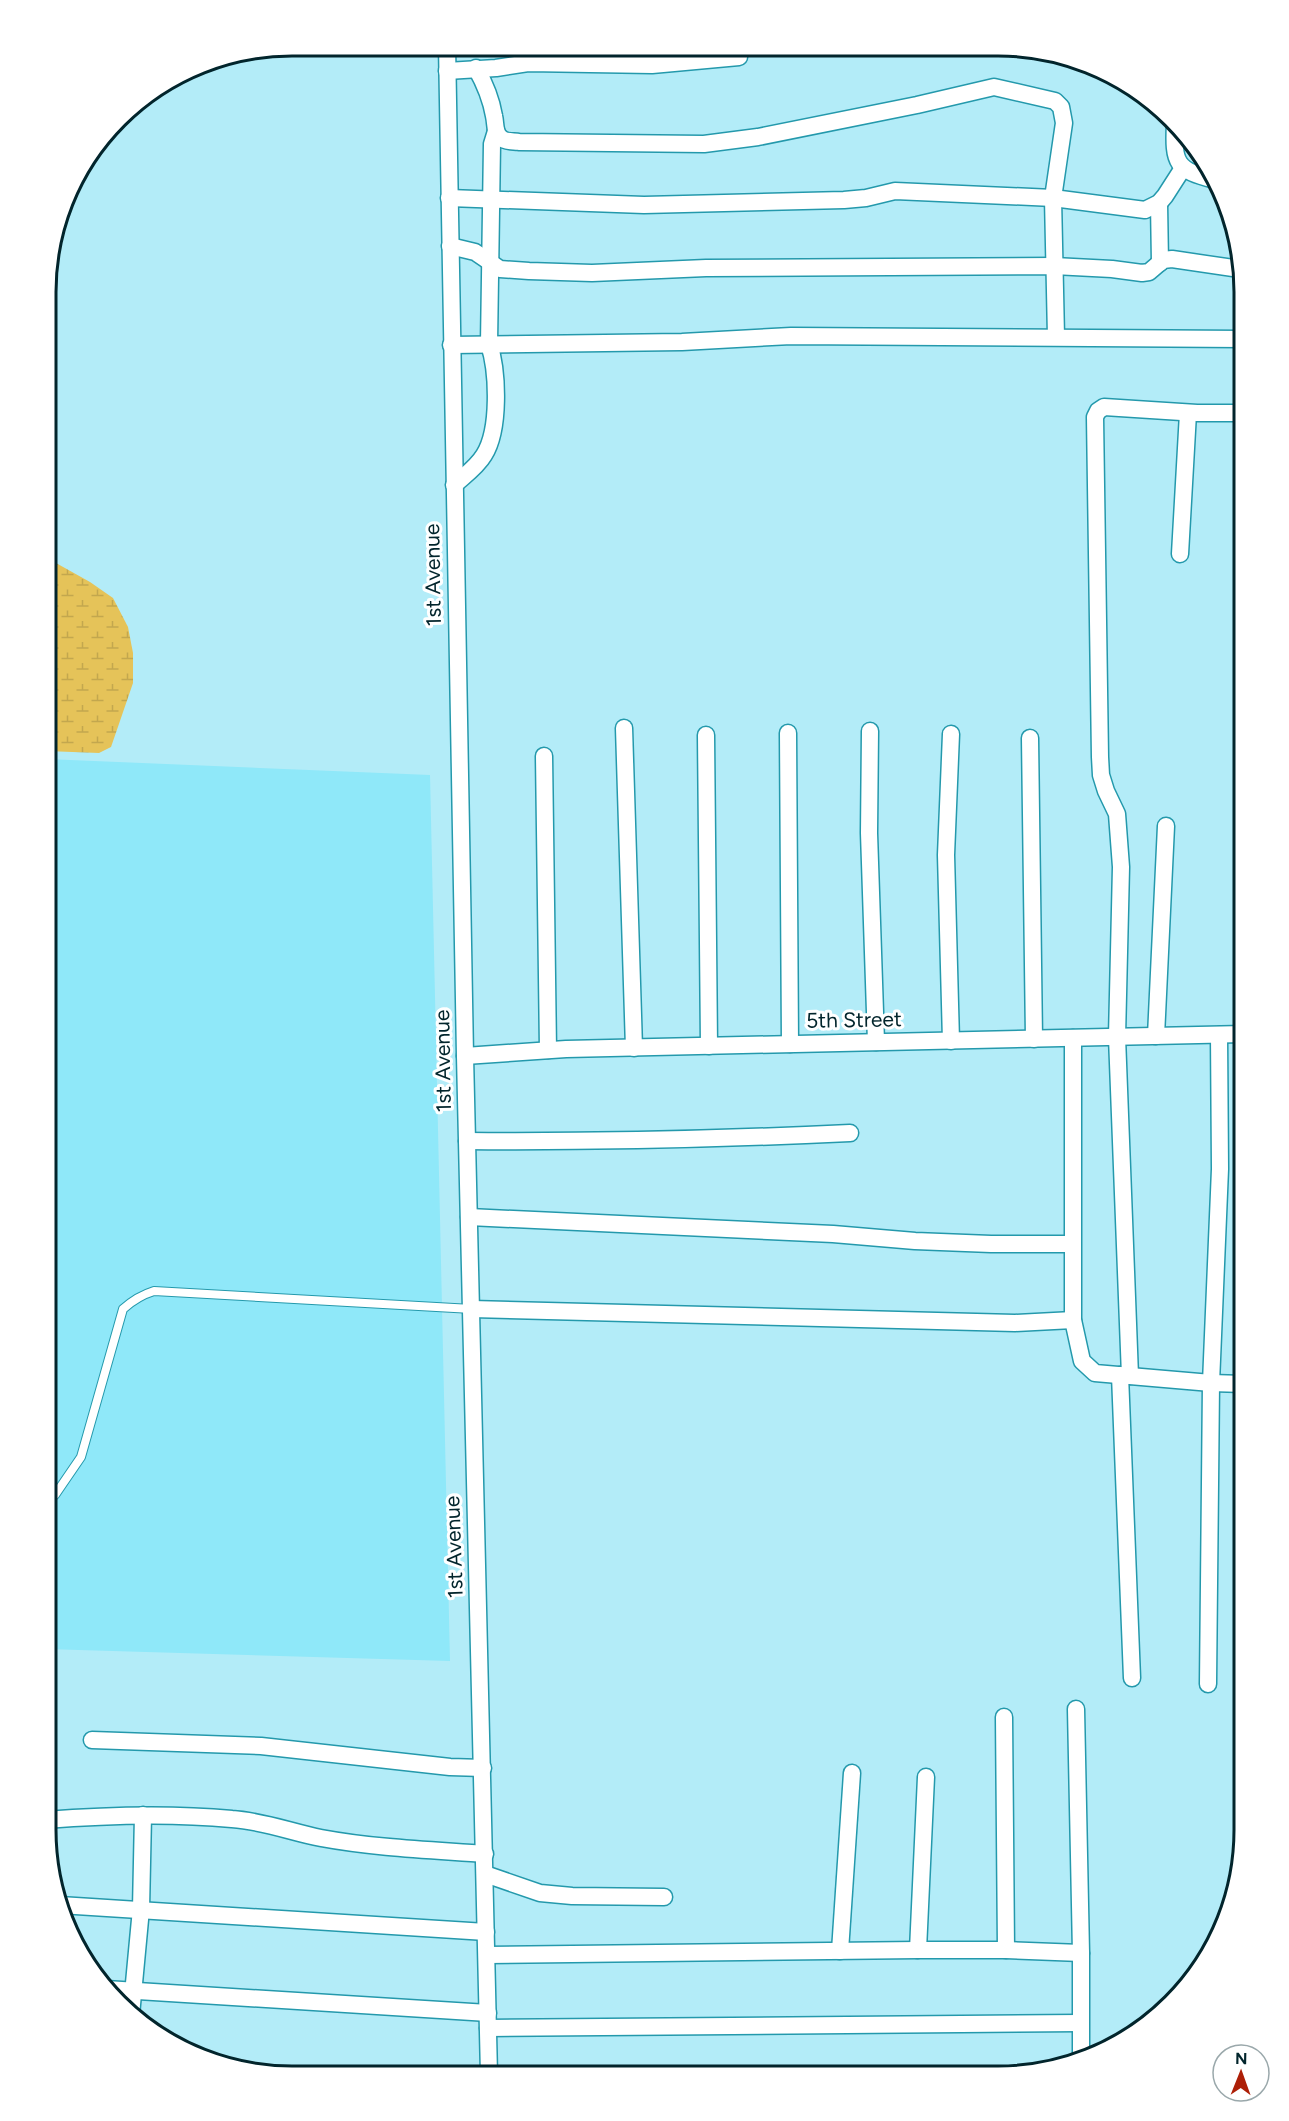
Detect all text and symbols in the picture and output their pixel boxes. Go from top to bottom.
street label: 1st Avenue [419,523,446,627]
street label: 5th Street [806,1006,902,1033]
street label: 1st Avenue [429,1009,456,1113]
street label: 1st Avenue [439,1495,468,1599]
north arrow [1211,2043,1271,2103]
text: N [1235,2049,1248,2068]

